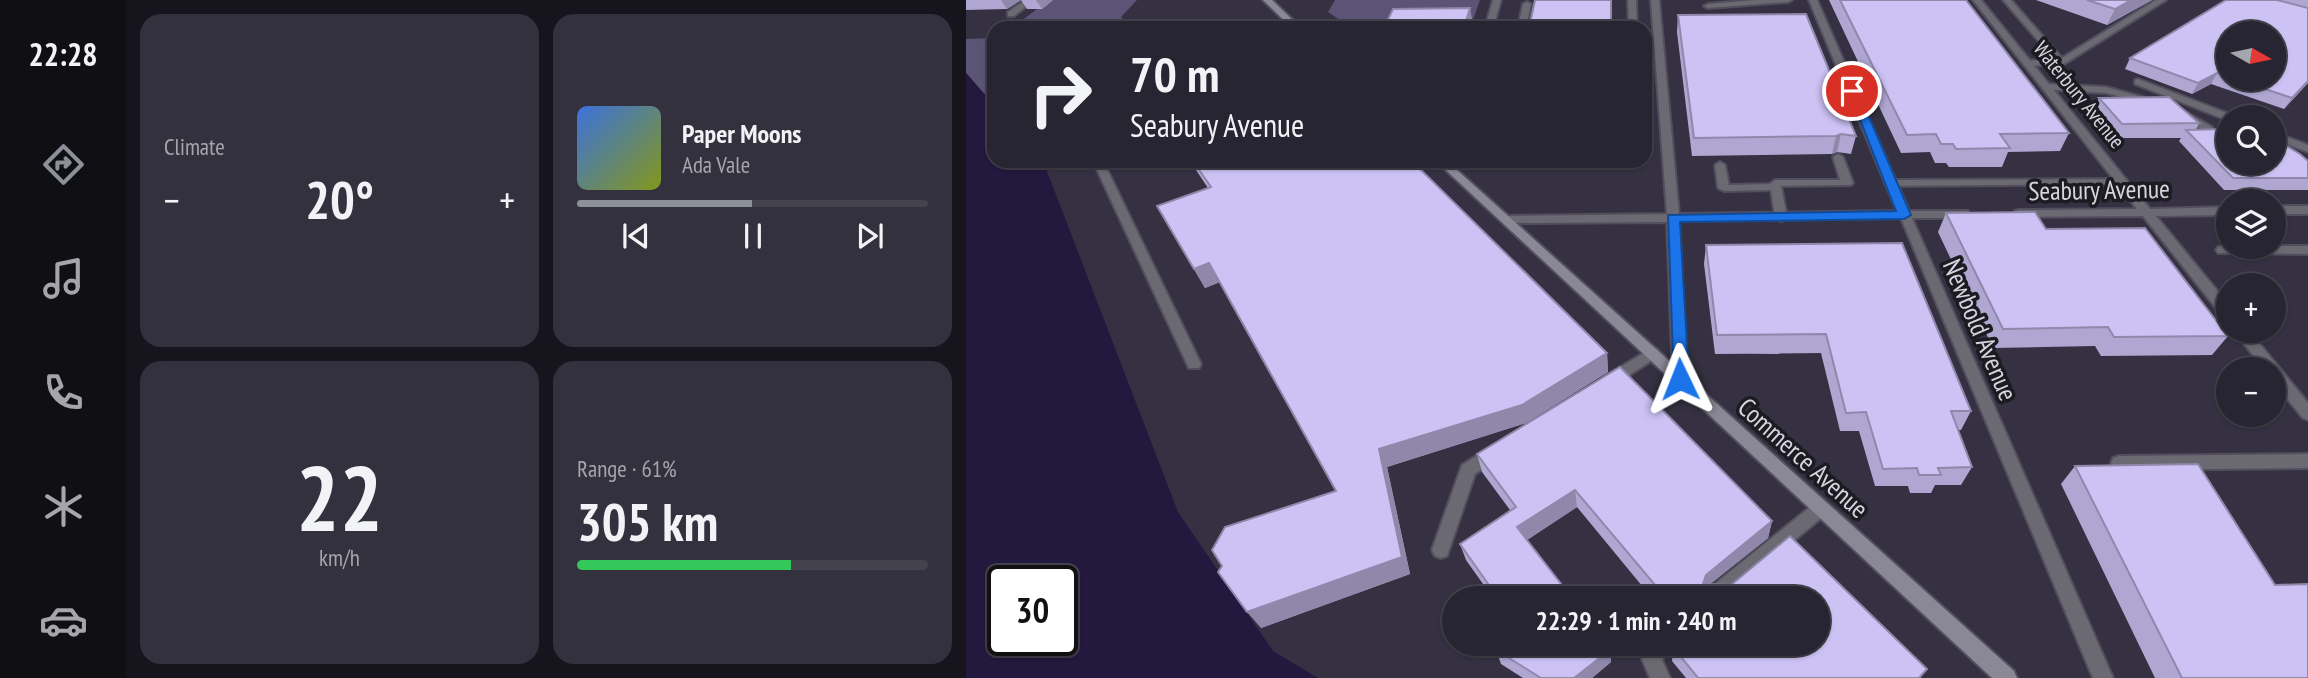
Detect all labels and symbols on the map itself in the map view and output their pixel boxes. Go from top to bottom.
north arrow [2216,21,2286,91]
street label: Waterbury Avenue [2028,36,2131,154]
pin [1822,61,1882,121]
street label: Seabury Avenue [2028,172,2170,207]
street label: Newbold Avenue [1936,254,2025,405]
position arrow [1643,342,1717,416]
street label: Commerce Avenue [1731,390,1875,525]
speed limit sign: 30 [987,565,1078,656]

